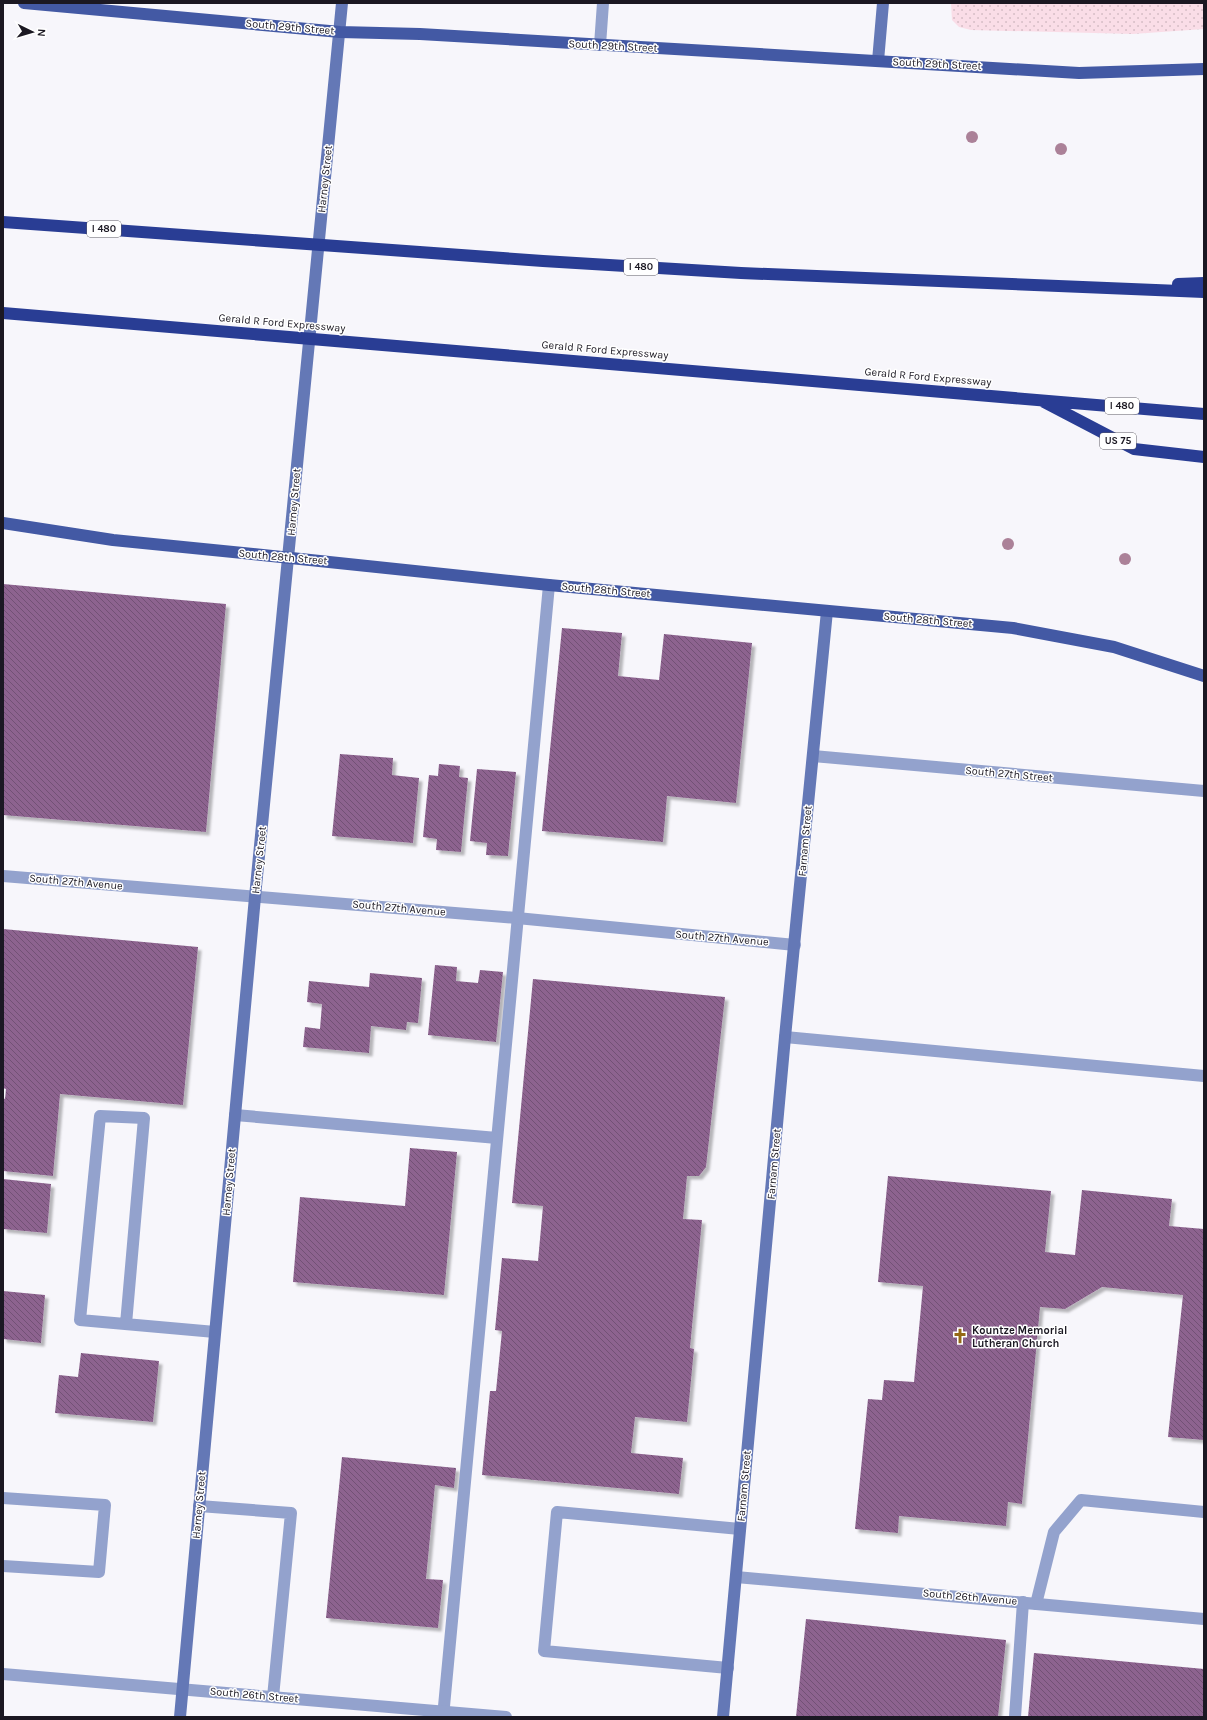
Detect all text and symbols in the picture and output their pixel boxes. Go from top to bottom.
north arrow [12,12,52,52]
street label: South 29th Street [245,17,335,37]
text: N [35,28,48,37]
street label: South 29th Street [568,37,658,55]
street label: South 29th Street [892,55,982,73]
street label: Harney Street [315,145,335,213]
road number: I 480 [87,221,121,237]
road number: I 480 [624,259,658,275]
street label: Gerald R Ford Expressway [218,311,346,335]
street label: Gerald R Ford Expressway [541,338,669,362]
street label: Gerald R Ford Expressway [864,365,992,389]
road number: I 480 [1105,398,1139,414]
road number: US 75 [1100,433,1136,449]
street label: Harney Street [285,468,303,536]
street label: South 28th Street [238,547,328,567]
street label: South 28th Street [561,580,651,600]
street label: South 28th Street [883,610,973,630]
street label: South 27th Street [965,764,1053,784]
street label: Farnam Street [795,805,815,877]
street label: Harney Street [249,826,269,894]
street label: South 27th Avenue [29,871,124,893]
street label: South 27th Avenue [352,897,447,919]
street label: South 27th Avenue [675,927,770,949]
street label: Farnam Street [764,1128,784,1200]
street label: Harney Street [220,1148,238,1216]
place label: Kountze Memorial Lutheran Church [972,1324,1067,1350]
church icon: Kountze Memorial Lutheran Church [951,1327,969,1345]
street label: Farnam Street [734,1450,754,1522]
street label: Harney Street [190,1471,208,1539]
street label: South 26th Avenue [922,1586,1018,1608]
street label: South 26th Street [209,1685,299,1705]

